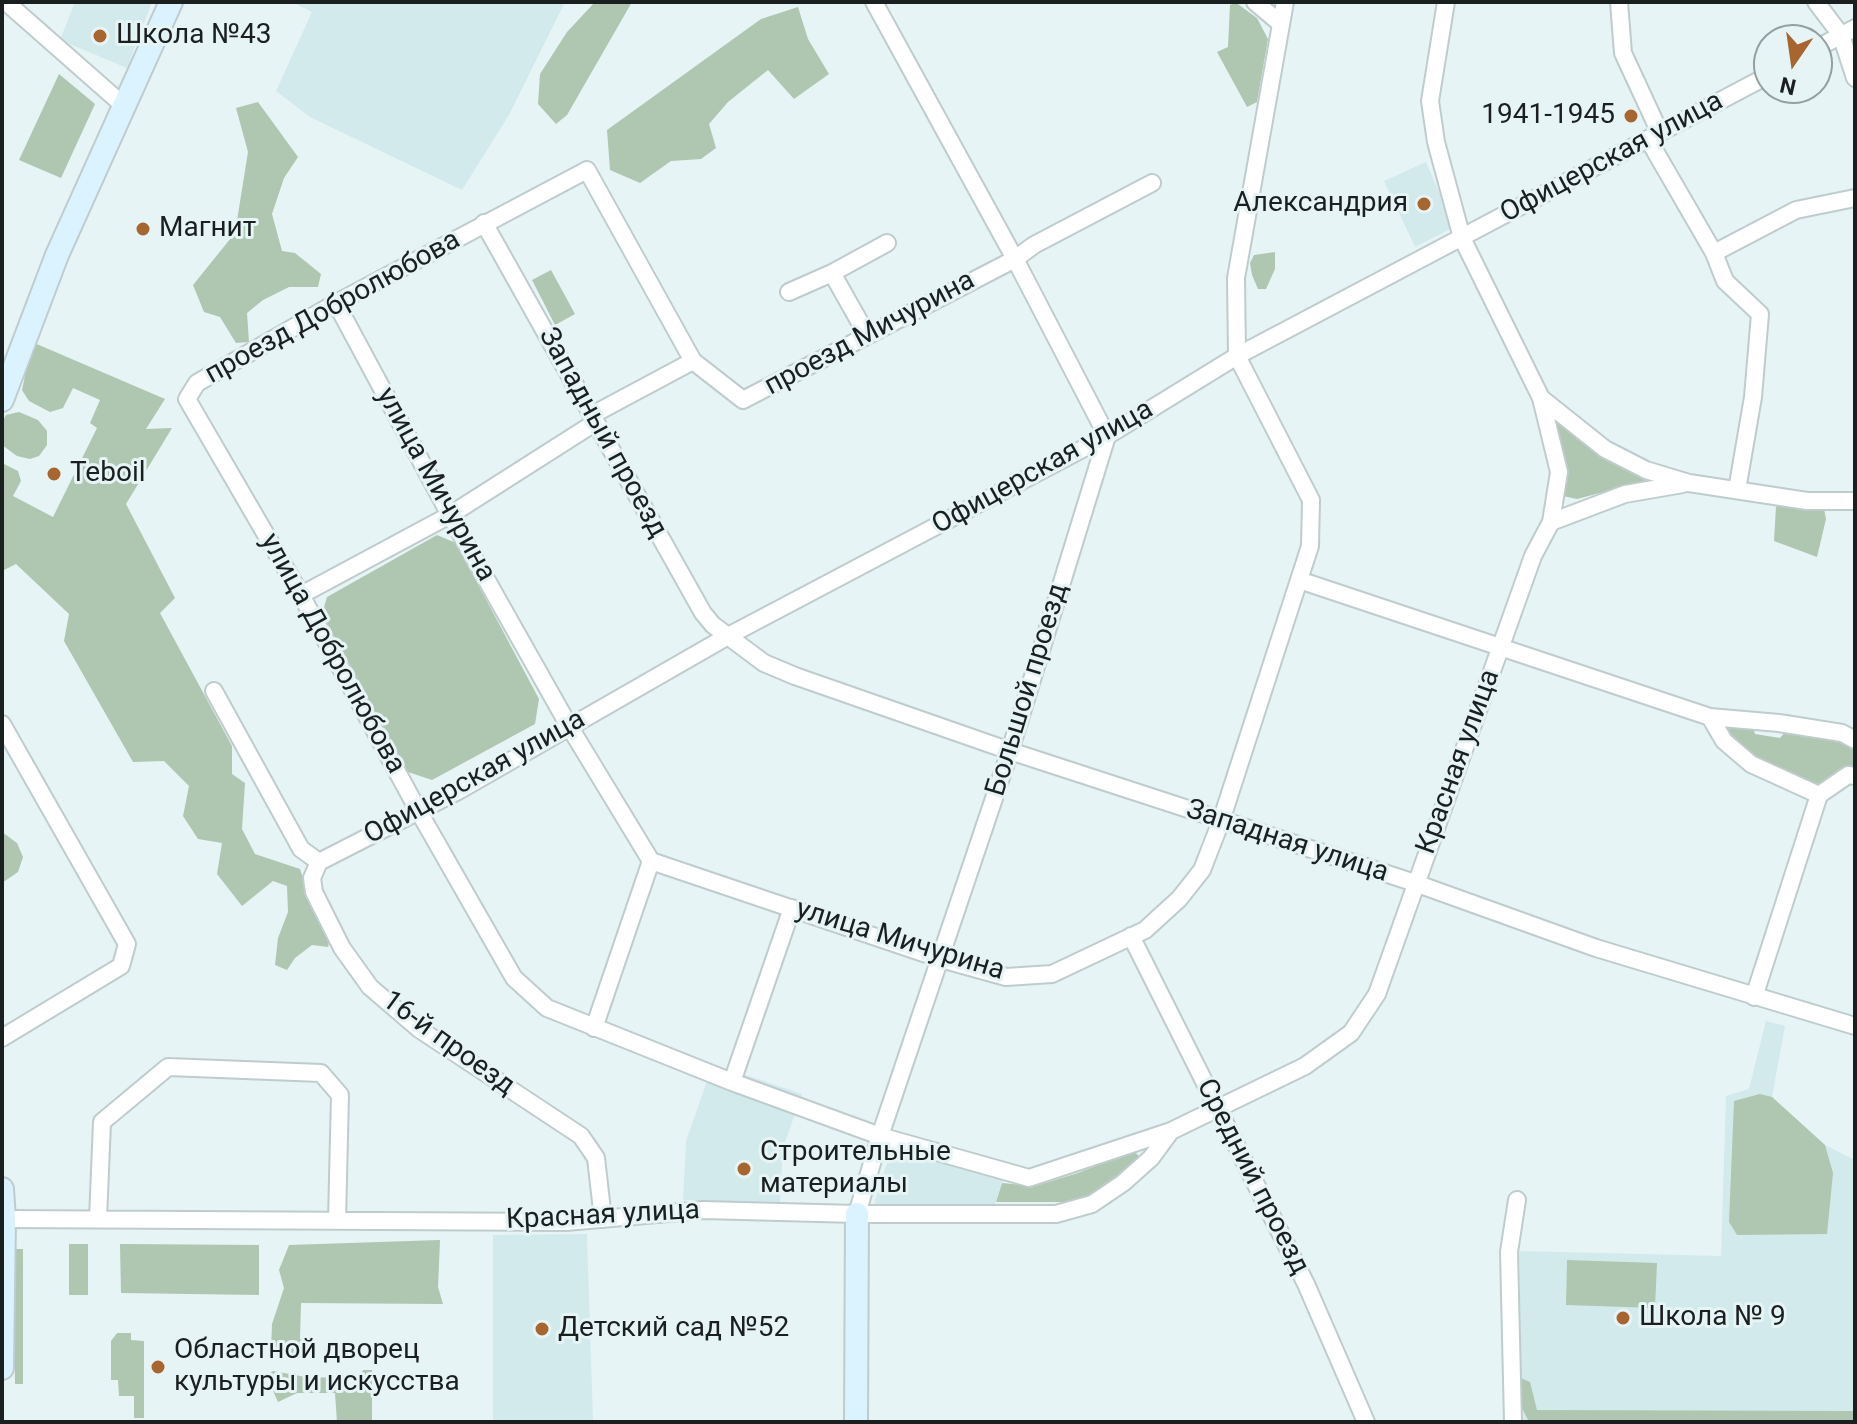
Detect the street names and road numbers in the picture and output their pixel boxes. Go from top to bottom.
street label: Офицерская улица [1495,85,1729,231]
street label: проезд Добролюбова [200,224,466,392]
street label: проезд Мичурина [759,264,981,404]
street label: Западный проезд [530,322,674,544]
street label: улица Мичурина [368,382,502,588]
street label: Офицерская улица [927,393,1159,543]
street label: улица Добролюбова [252,528,412,780]
street label: Большой проезд [980,580,1076,800]
street label: Красная улица [1410,665,1508,859]
street label: Офицерская улица [359,703,591,853]
street label: Западная улица [1182,793,1392,891]
street label: улица Мичурина [792,893,1008,989]
street label: 16-й проезд [375,985,521,1103]
street label: Средний проезд [1188,1074,1316,1280]
street label: Красная улица [505,1194,701,1238]

